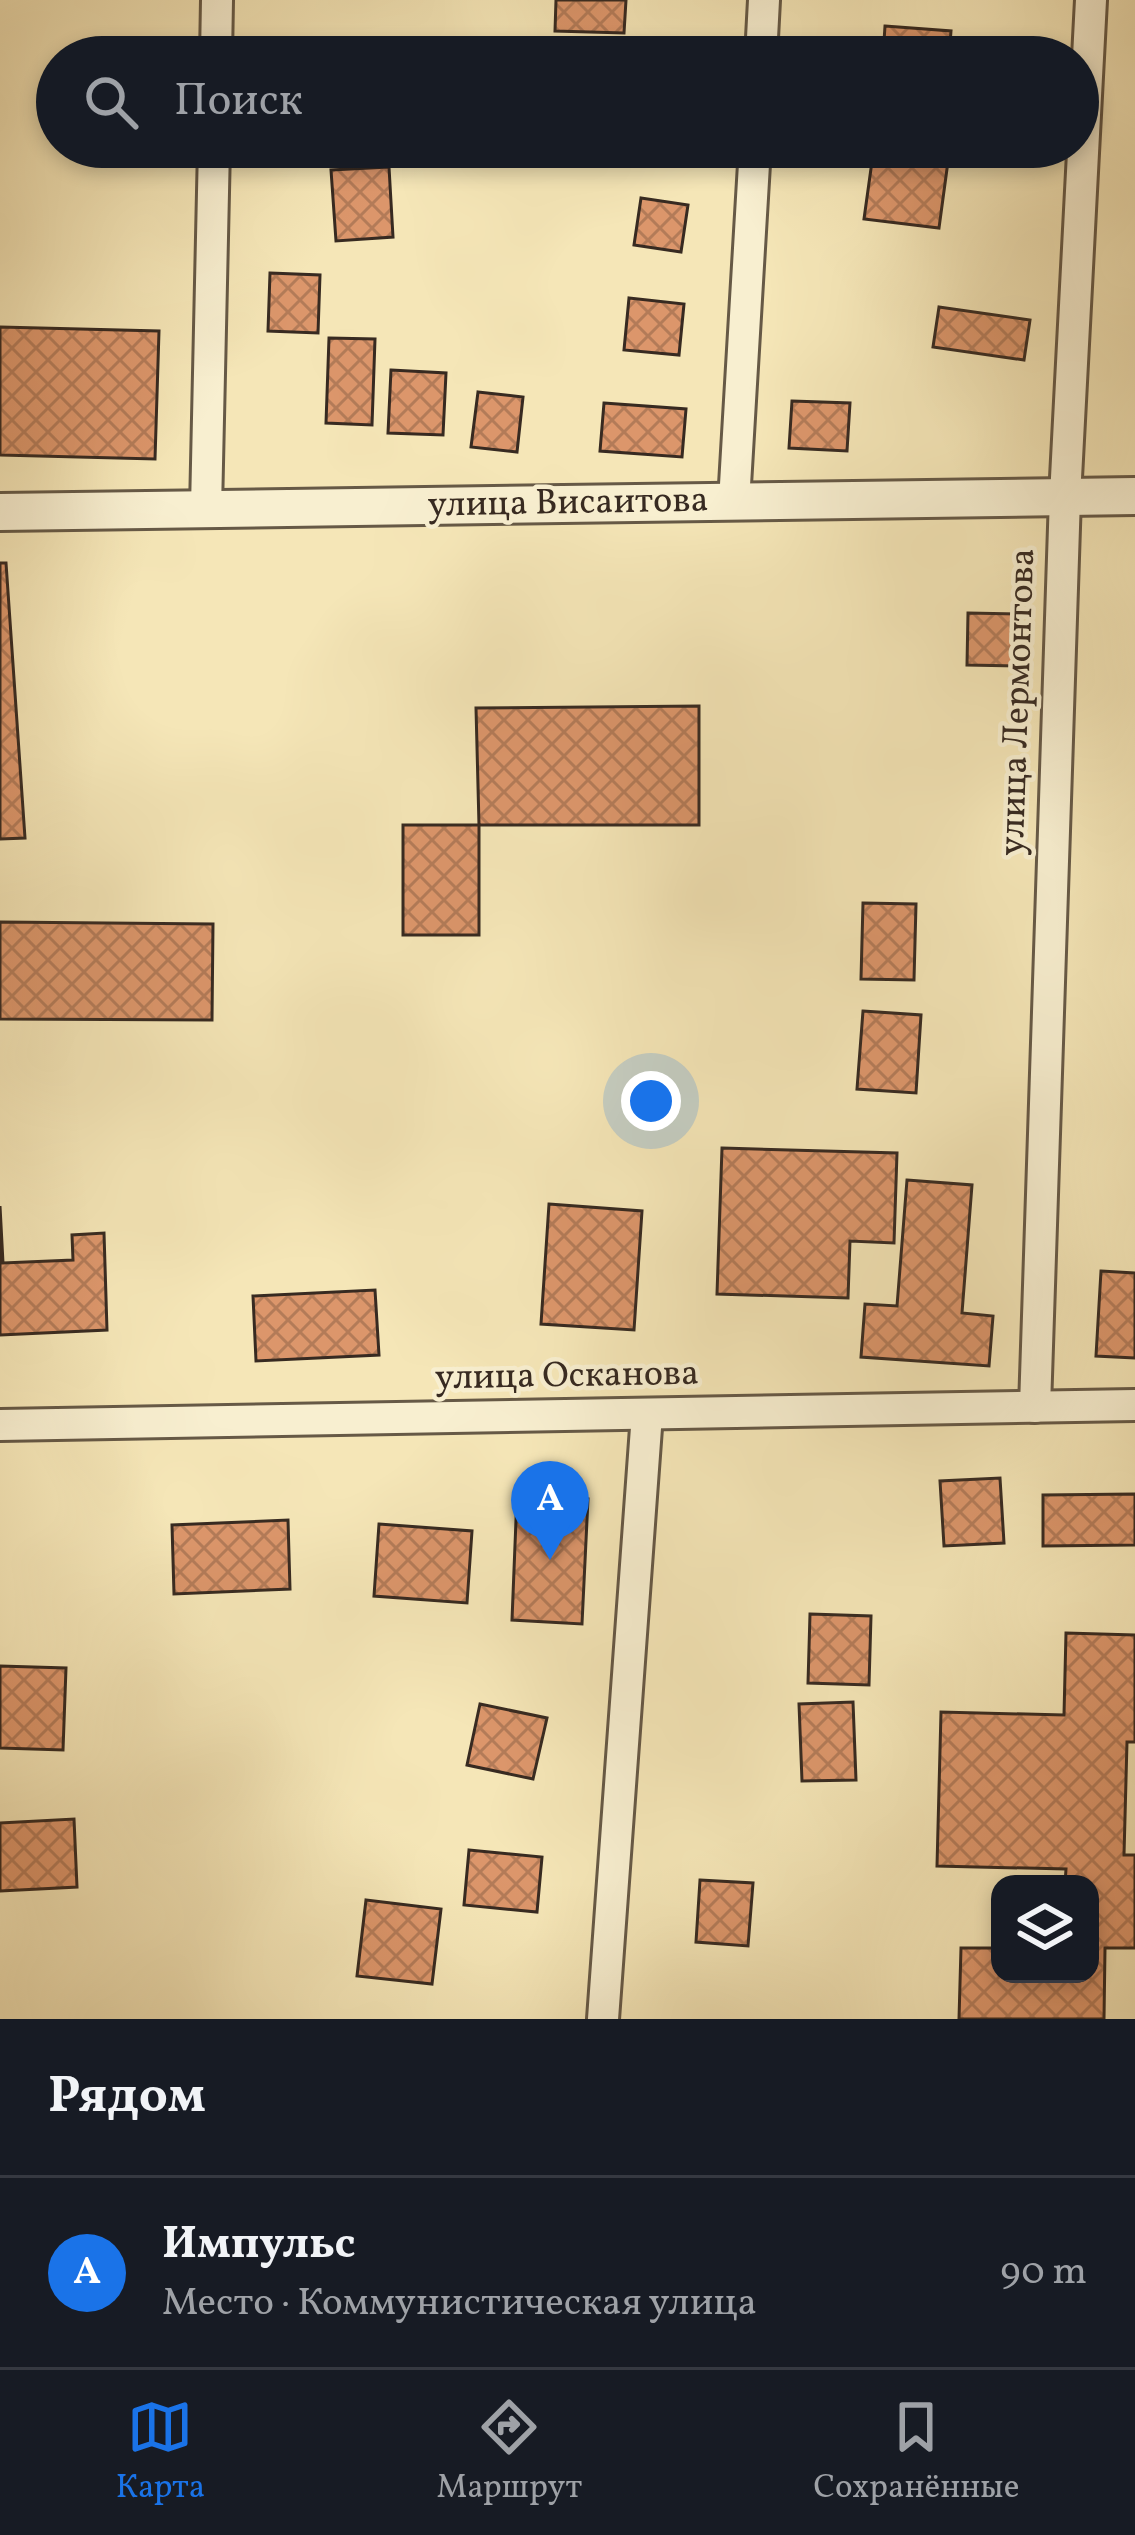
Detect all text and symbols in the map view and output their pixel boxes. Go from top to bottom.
search box [36,36,1099,168]
icon: search [78,69,144,135]
text: Поиск [174,71,303,134]
street label: улица Висаитова [427,477,709,531]
street label: улица Лермонтова [989,547,1049,857]
your location [621,1071,681,1131]
street label: улица Осканова [434,1350,700,1404]
pin: A [511,1461,589,1560]
map controls [991,1875,1099,1983]
button: layers [991,1875,1099,1983]
text: Рядом [48,2062,206,2133]
text: Импульс [162,2214,355,2277]
text: A [73,2246,101,2300]
text: 90 m [1000,2246,1087,2300]
text: Место · Коммунистическая улица [162,2277,757,2331]
tab: Карта [116,2394,205,2512]
tab: Маршрут [437,2394,582,2512]
tab: Сохранённые [813,2394,1019,2512]

